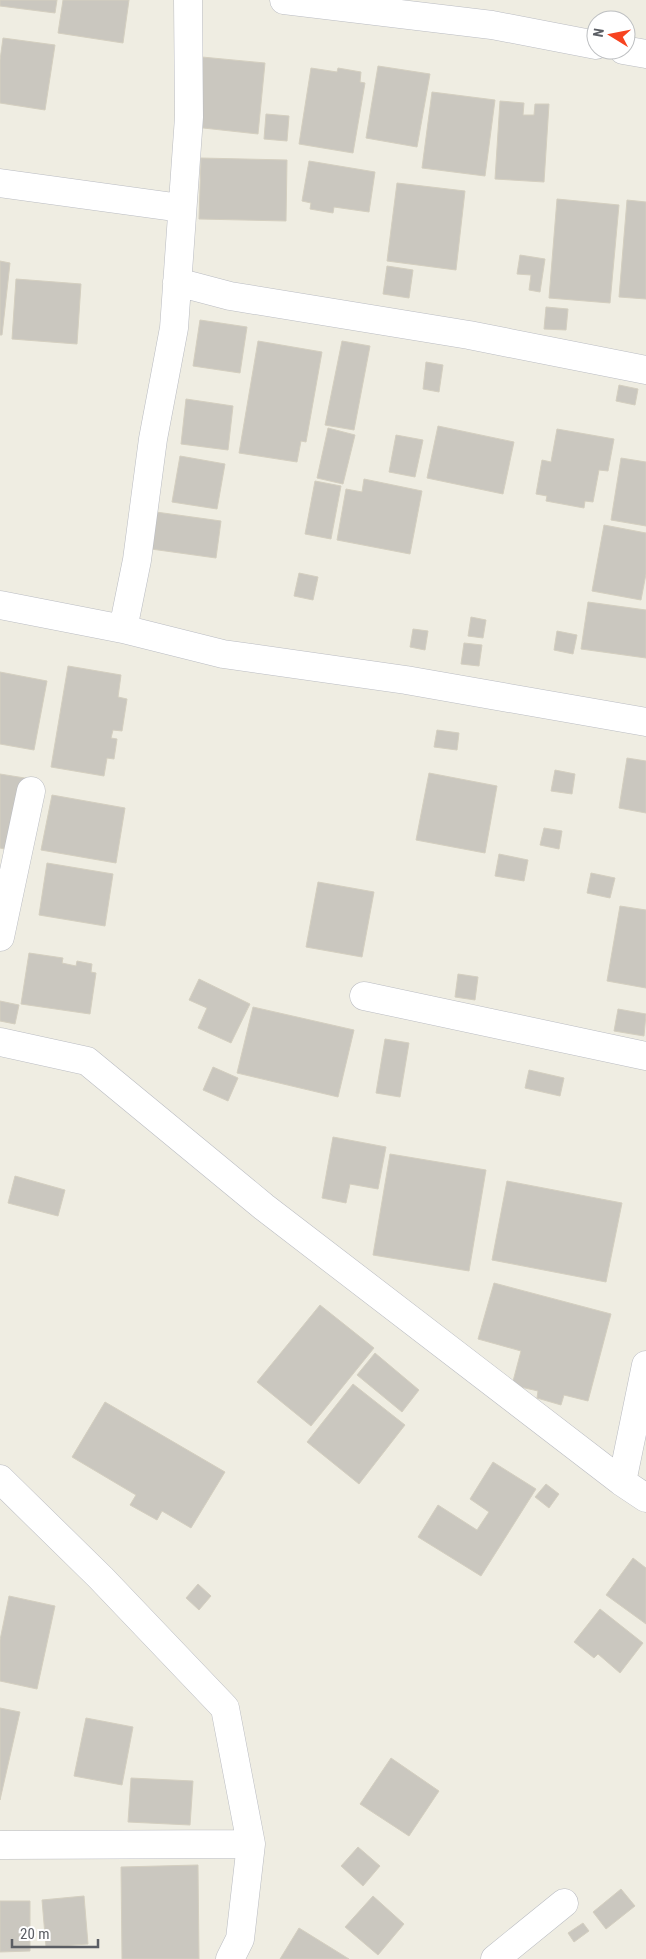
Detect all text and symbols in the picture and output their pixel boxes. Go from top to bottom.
north arrow [586,10,636,60]
text: N [590,27,607,38]
scale bar [12,1916,99,1948]
text: 20 m [20,1925,50,1943]

